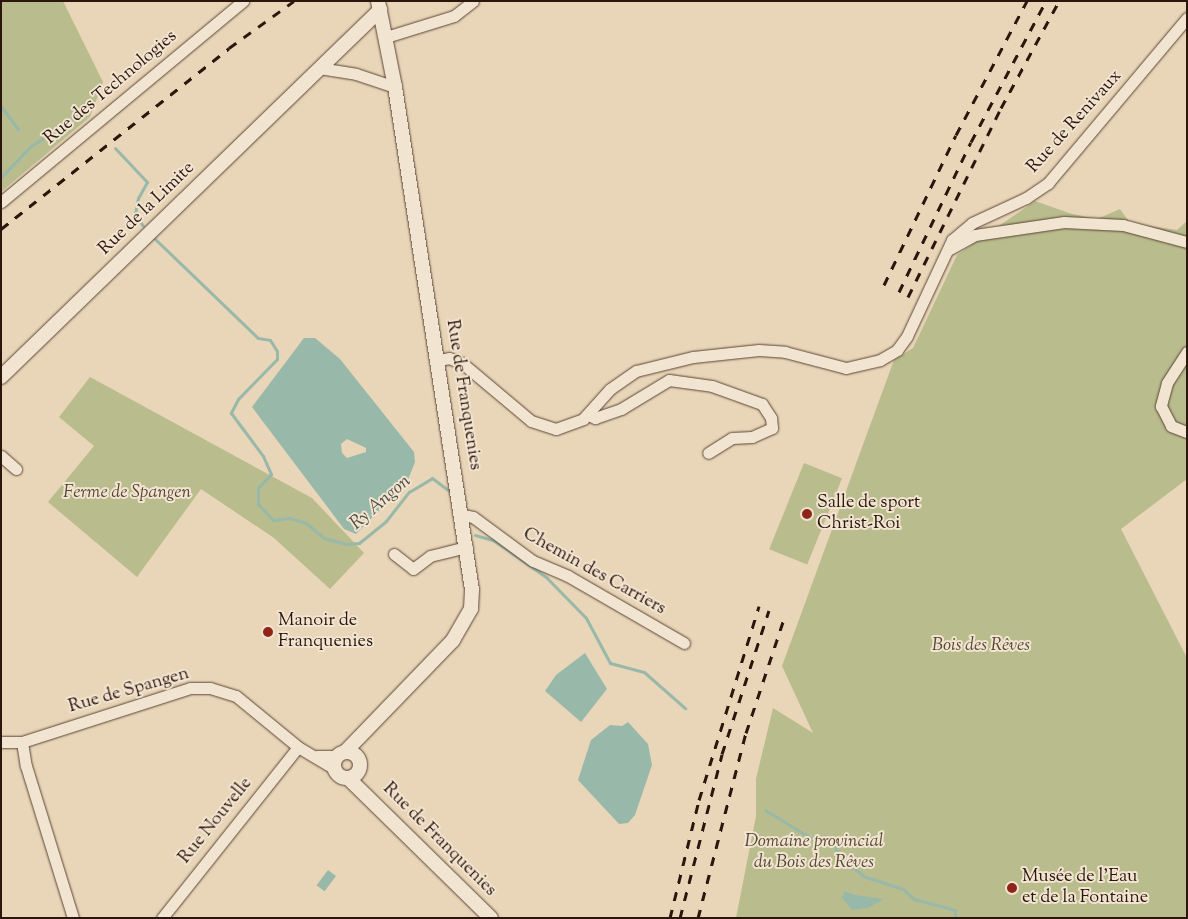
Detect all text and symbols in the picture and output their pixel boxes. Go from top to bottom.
street label: Rue des Technologies [40,26,182,150]
street label: Rue de Renivaux [1023,66,1127,178]
street label: Rue de la Limite [95,158,199,260]
street label: Rue de Franquenies [440,318,486,472]
water label: Ry Angon [346,470,416,536]
park label: Ferme de Spangen [63,482,191,504]
place label: Salle de sport Christ-Roi [817,493,920,536]
marker: Salle de sport Christ-Roi [801,508,813,520]
street label: Chemin des Carriers [519,524,669,620]
place label: Manoir de Franquenies [278,611,373,654]
marker: Manoir de Franquenies [262,626,274,638]
park label: Bois des Rêves [932,635,1030,657]
street label: Rue de Spangen [66,663,192,719]
street label: Rue Nouvelle [175,773,257,869]
street label: Rue de Franquenies [378,779,500,901]
park label: Domaine provincial du Bois des Rêves [745,832,883,874]
place label: Musée de l'Eau et de la Fontaine [1022,867,1148,910]
marker: Musée de l'Eau et de la Fontaine [1006,882,1018,894]

